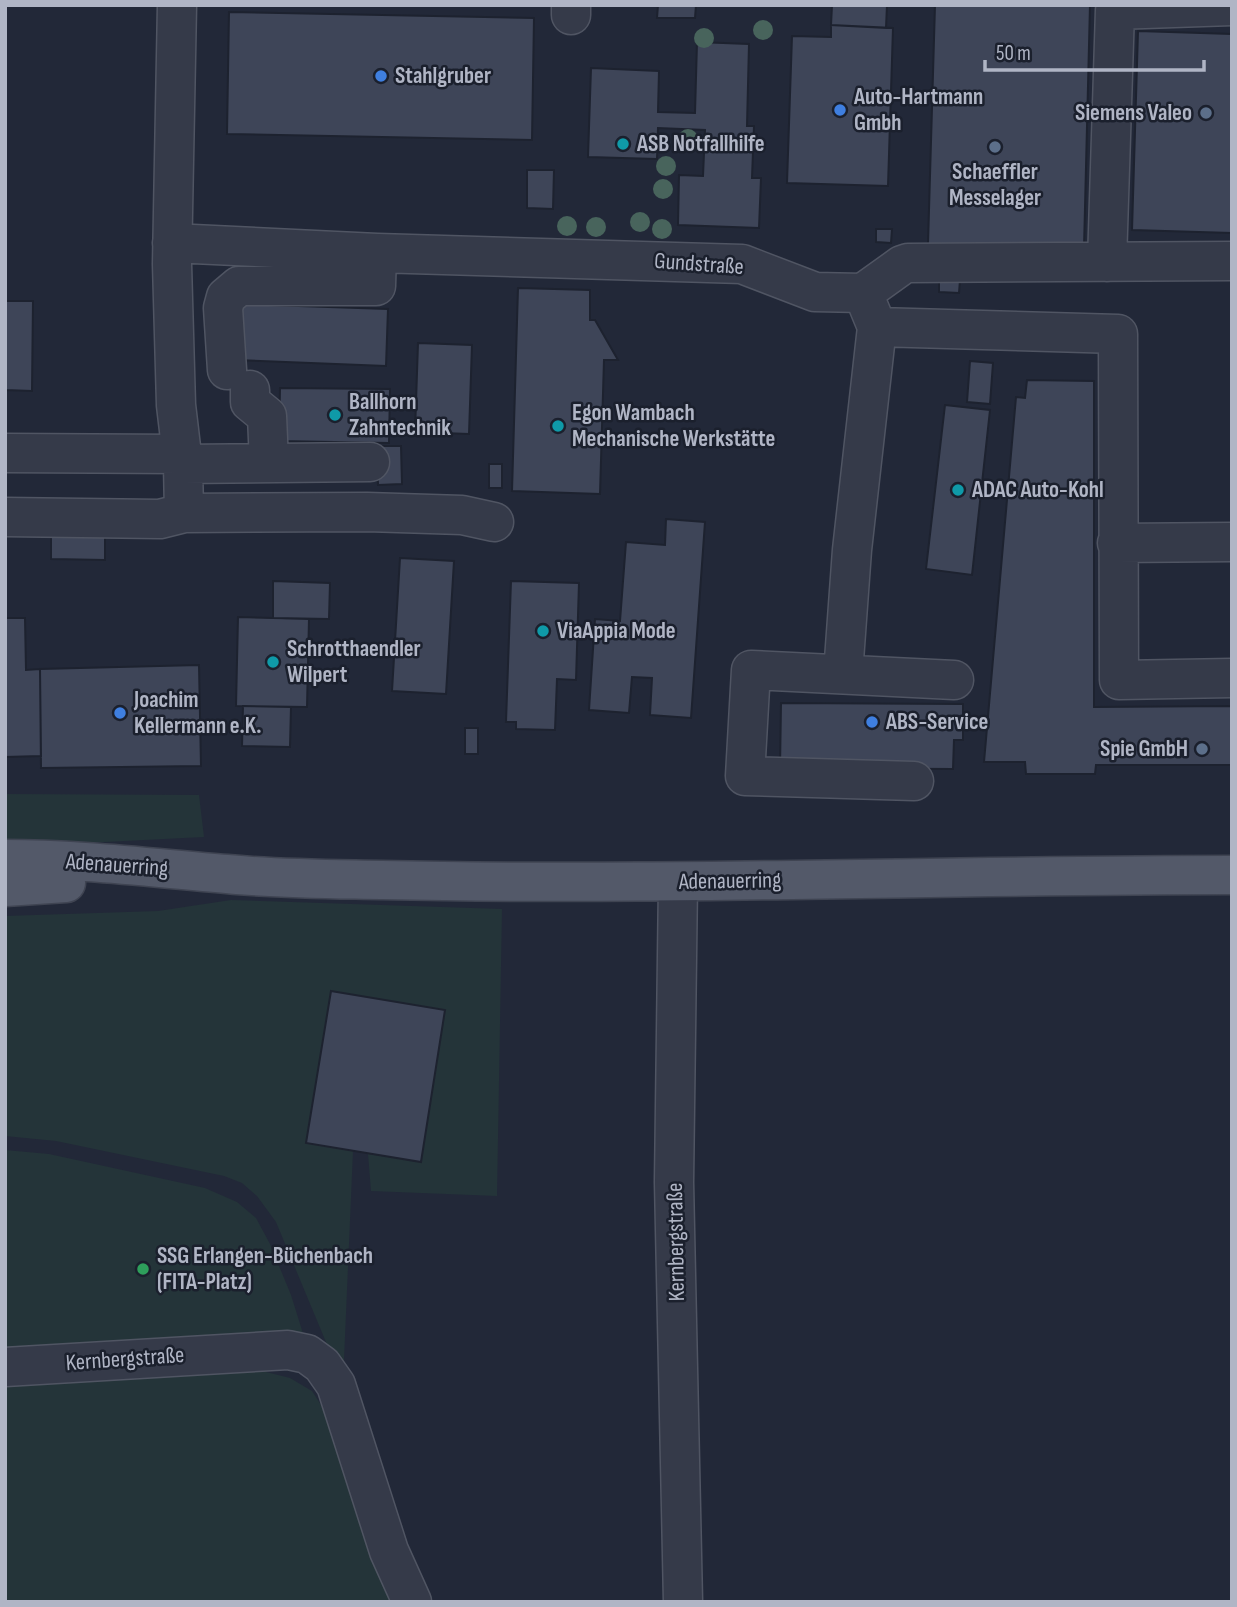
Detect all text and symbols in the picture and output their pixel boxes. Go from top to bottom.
scale bar [985,28,1204,72]
text: 50 m [996,41,1031,66]
place label: Stahlgruber [395,62,491,90]
marker: Stahlgruber [373,68,389,84]
place label: Auto-Hartmann Gmbh [853,83,983,137]
place label: Siemens Valeo [1075,99,1192,127]
marker: Auto-Hartmann Gmbh [832,102,848,118]
marker: Siemens Valeo [1198,105,1214,121]
place label: ASB Notfallhilfe [636,130,765,158]
marker: ASB Notfallhilfe [615,136,631,152]
marker: Schaeffler Messelager [987,139,1003,155]
place label: Schaeffler Messelager [949,158,1041,212]
street label: Gundstraße [653,247,745,281]
place label: Ballhorn Zahntechnik [349,388,451,442]
place label: Egon Wambach Mechanische Werkstätte [572,399,775,453]
marker: Ballhorn Zahntechnik [327,407,343,423]
marker: Egon Wambach Mechanische Werkstätte [550,418,566,434]
place label: ADAC Auto-Kohl [971,476,1104,504]
marker: ADAC Auto-Kohl [950,482,966,498]
place label: ViaAppia Mode [557,617,676,645]
marker: ViaAppia Mode [535,623,551,639]
place label: Schrotthaendler Wilpert [287,635,421,689]
marker: Schrotthaendler Wilpert [265,654,281,670]
place label: Joachim Kellermann e.K. [133,686,262,740]
marker: Joachim Kellermann e.K. [112,705,128,721]
place label: ABS-Service [885,708,988,736]
marker: ABS-Service [864,714,880,730]
place label: Spie GmbH [1100,735,1188,763]
marker: Spie GmbH [1194,741,1210,757]
street label: Adenauerring [64,847,169,883]
street label: Adenauerring [678,866,781,896]
street label: Kernbergstraße [661,1182,691,1302]
place label: SSG Erlangen-Büchenbach (FITA-Platz) [157,1242,373,1296]
marker: SSG Erlangen-Büchenbach (FITA-Platz) [135,1261,151,1277]
street label: Kernbergstraße [65,1341,185,1377]

